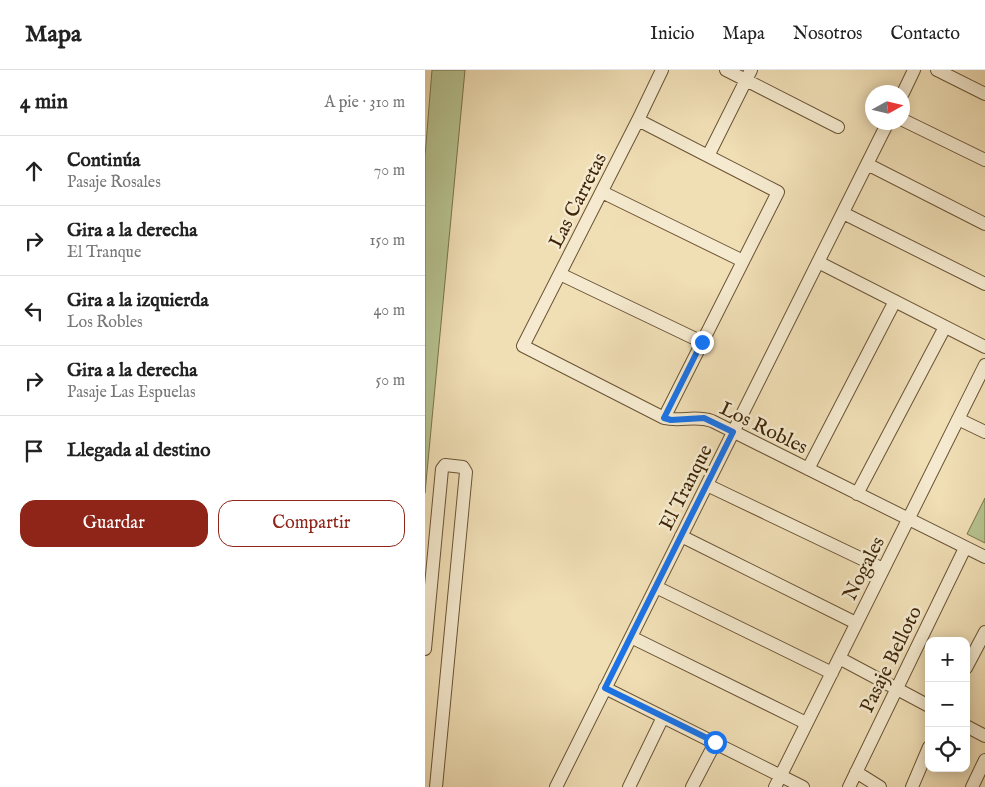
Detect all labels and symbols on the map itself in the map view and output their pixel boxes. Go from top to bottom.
north arrow [865,85,910,130]
street label: Las Carretas [544,149,613,253]
route end [691,331,714,354]
street label: Los Robles [715,396,811,460]
street label: El Tranque [654,441,719,535]
street label: Nogales [838,532,891,605]
street label: Pasaje Belloto [855,602,928,717]
route start [704,731,727,754]

